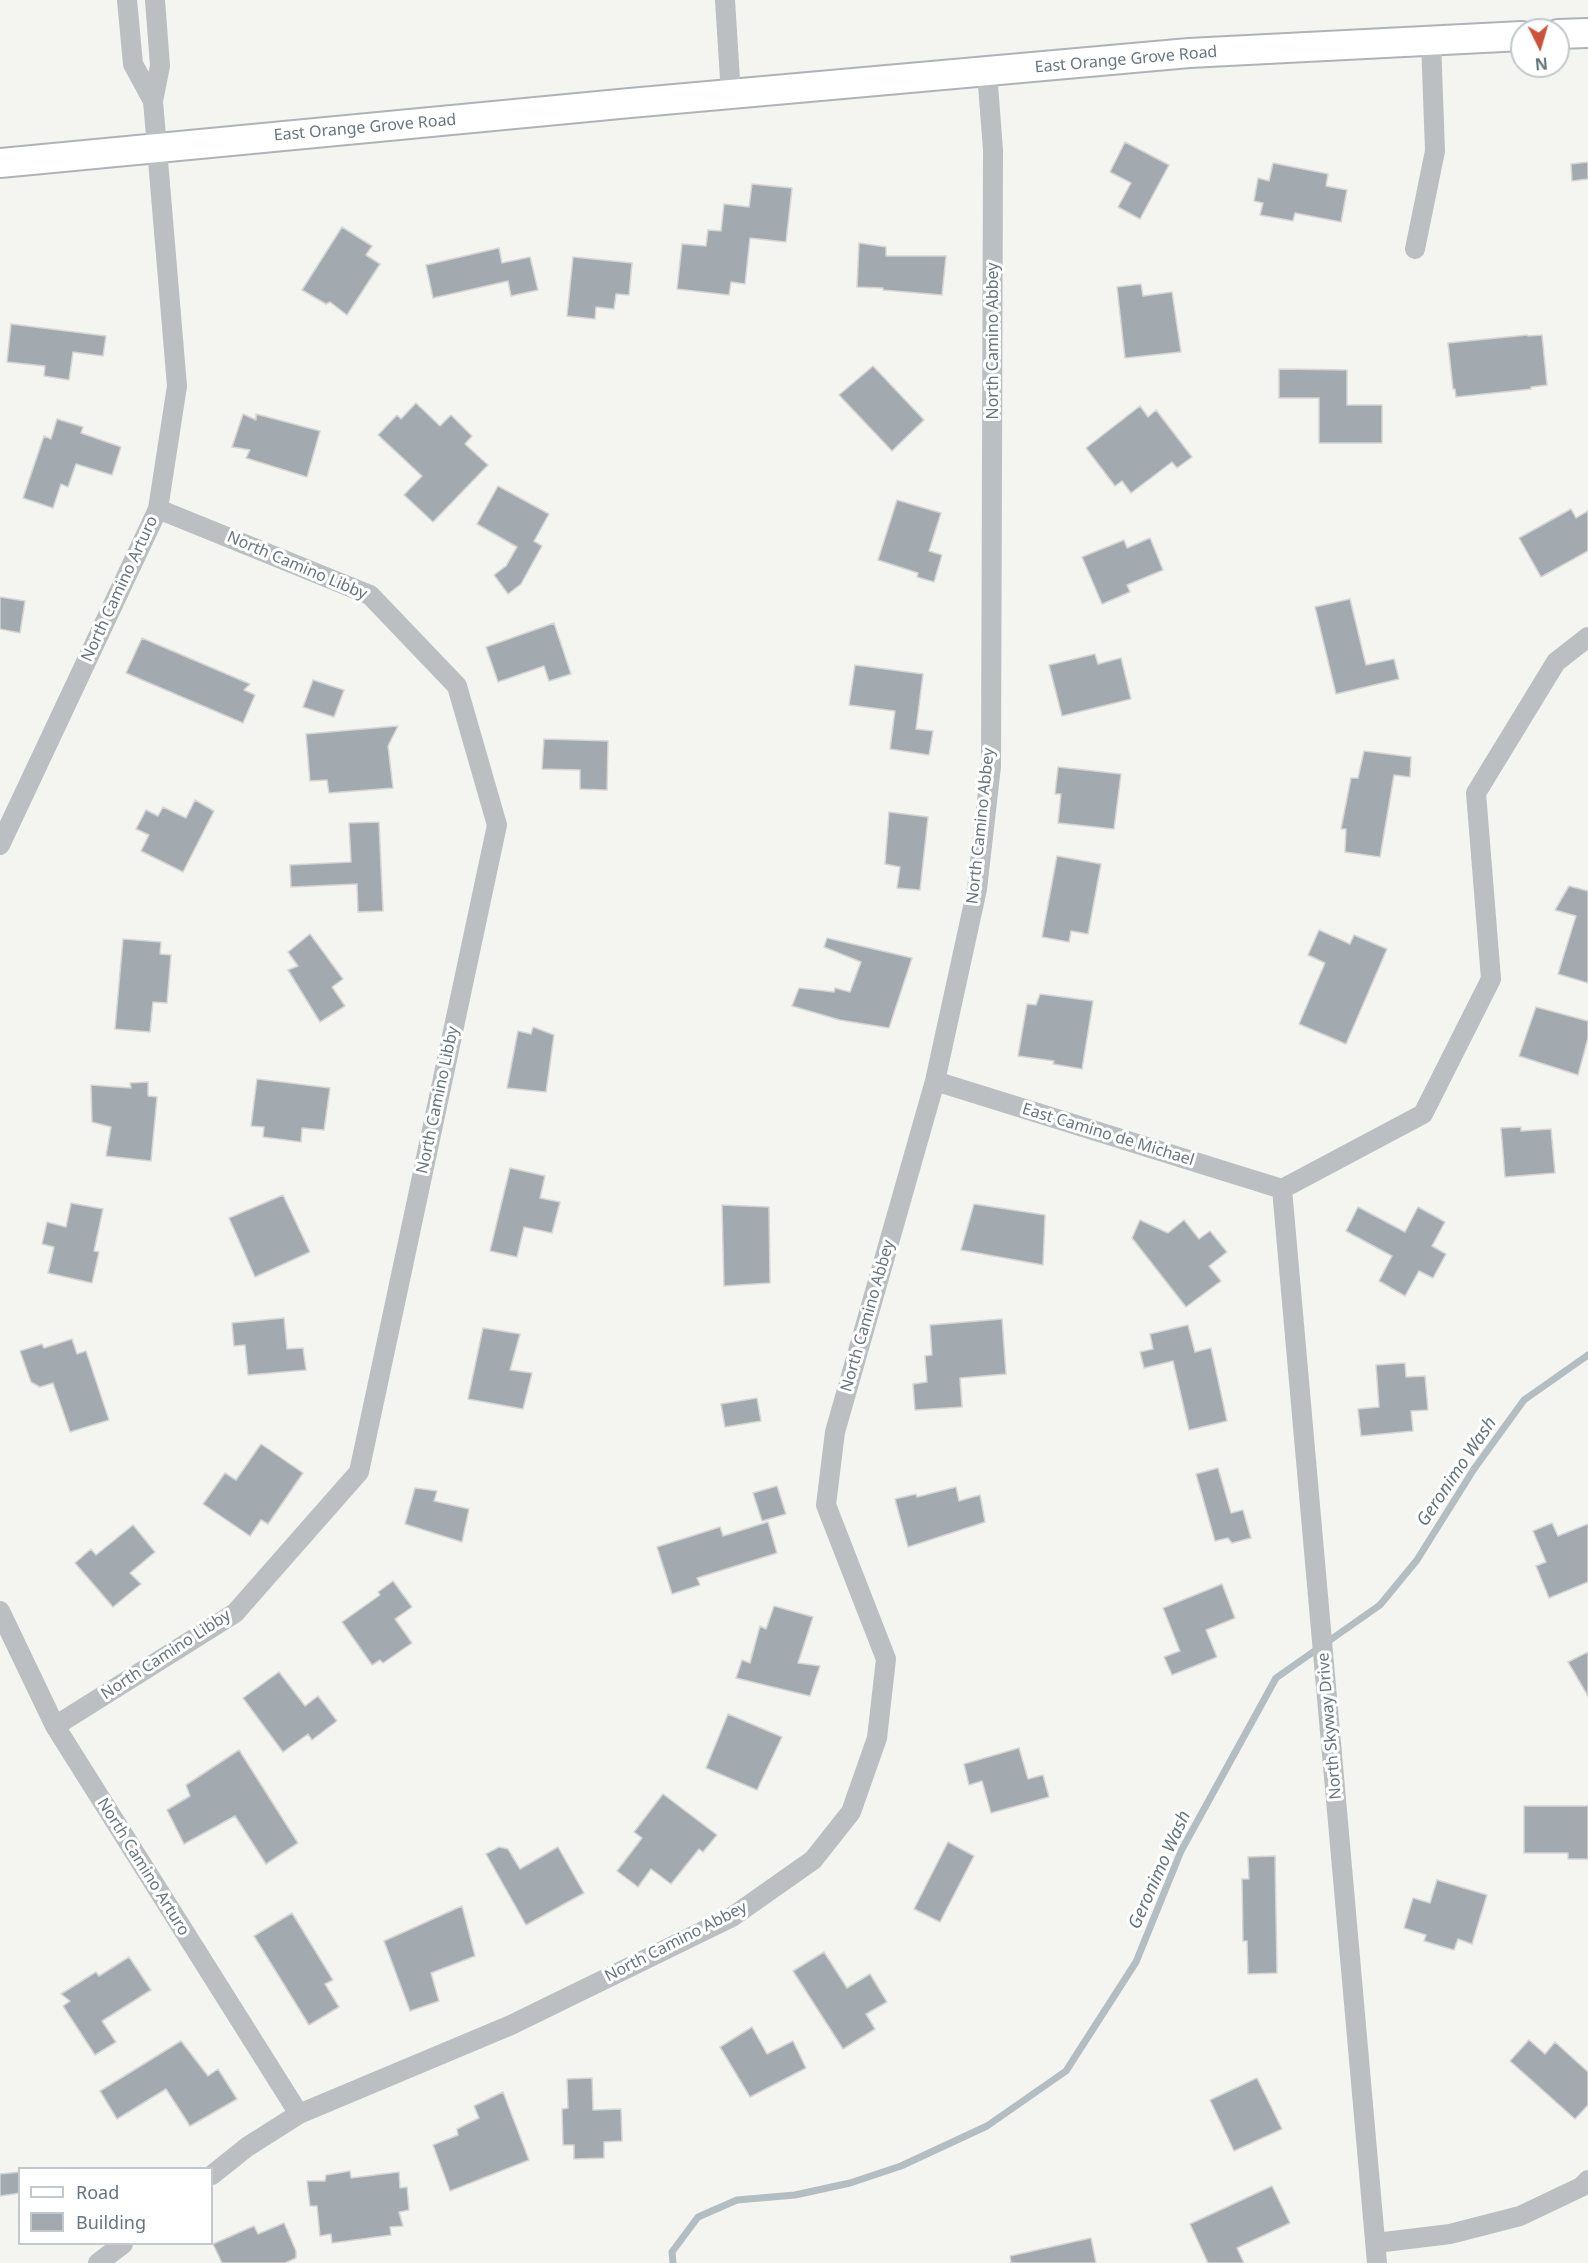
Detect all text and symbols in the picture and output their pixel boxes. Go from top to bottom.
north arrow [1510,18,1570,78]
street label: East Orange Grove Road [1034,42,1218,78]
text: N [1534,52,1549,75]
street label: East Orange Grove Road [273,110,457,146]
street label: North Camino Abbey [983,263,1003,419]
street label: North Camino Arturo [78,513,162,665]
street label: North Camino Libby [224,528,370,604]
street label: North Camino Abbey [963,747,999,905]
street label: North Camino Libby [413,1025,463,1175]
street label: East Camino de Michael [1020,1100,1196,1170]
street label: North Camino Abbey [837,1238,899,1394]
water label: Geronimo Wash [1412,1413,1502,1531]
street label: North Camino Libby [98,1606,234,1704]
street label: North Skyway Drive [1314,1652,1346,1800]
street label: North Camino Arturo [93,1795,193,1939]
water label: Geronimo Wash [1124,1807,1196,1933]
street label: North Camino Abbey [602,1898,750,1986]
legend [18,2167,213,2245]
text: Road [76,2180,119,2204]
text: Building [76,2210,146,2234]

